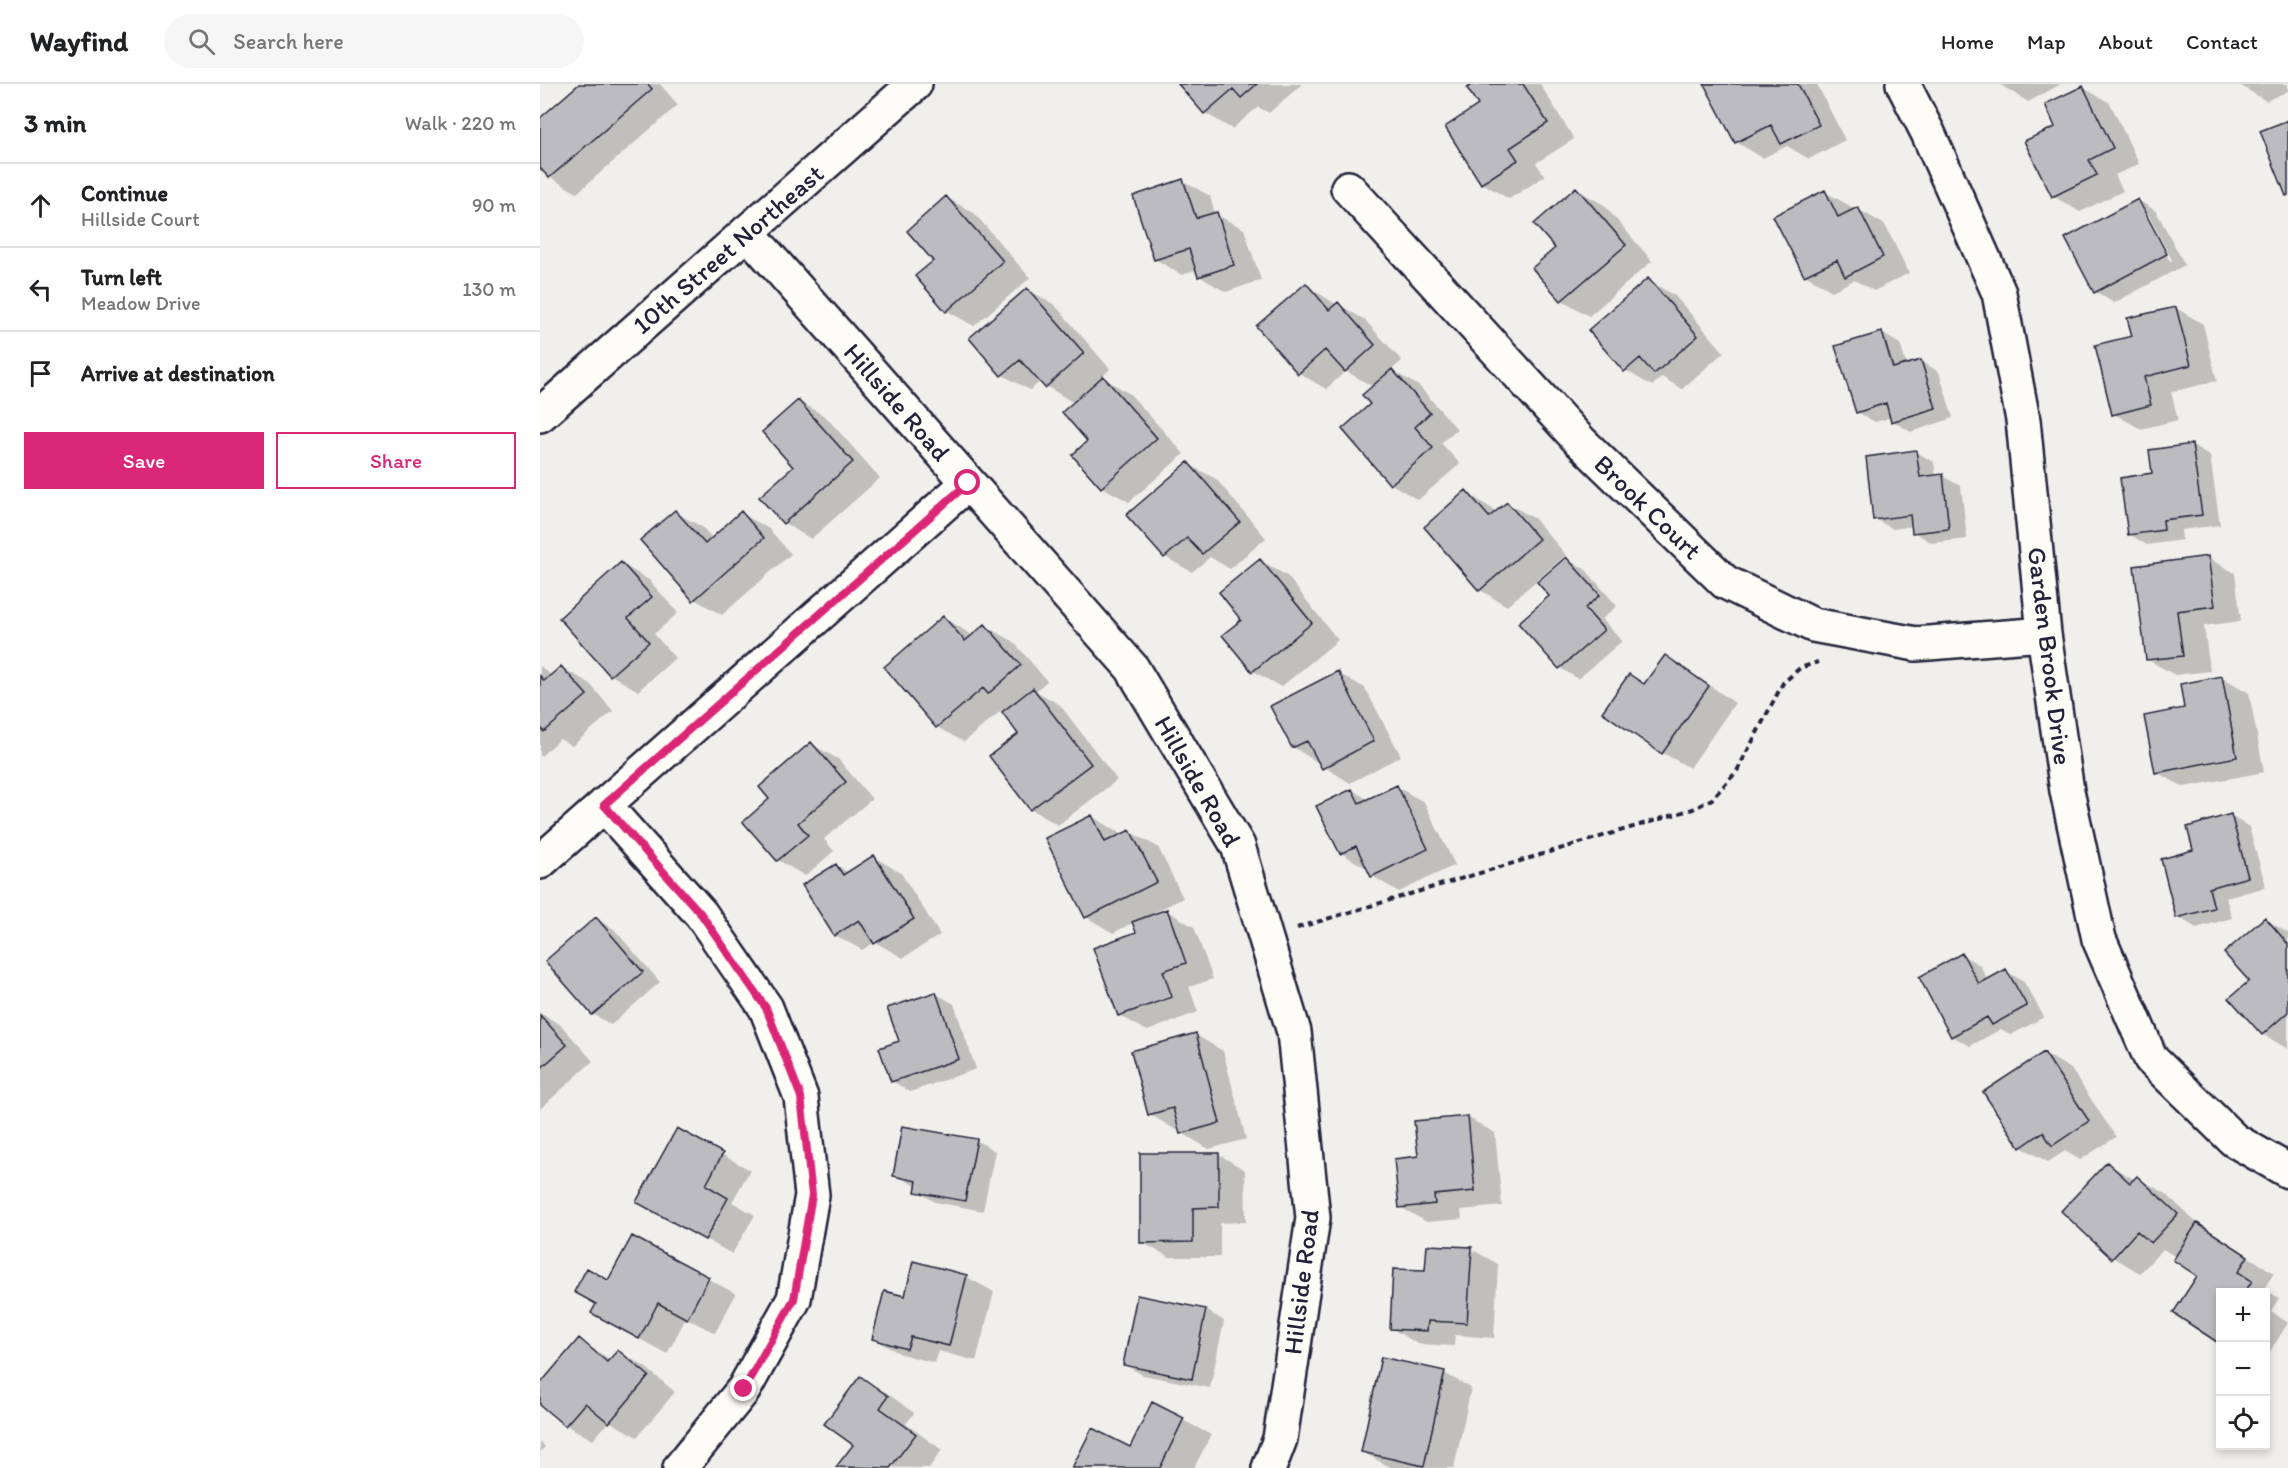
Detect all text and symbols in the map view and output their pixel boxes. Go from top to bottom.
search box [164,14,584,68]
text: Wayfind [30,24,128,58]
icon: search [185,25,218,58]
text: Search here [233,28,344,55]
text: Home [1941,29,1994,54]
text: Map [2027,29,2066,54]
text: About [2099,29,2153,54]
text: Contact [2186,29,2258,54]
text: 3 min [24,107,86,139]
text: Walk · 220 m [405,111,516,135]
street label: 10th Street Northeast [626,157,830,341]
text: Continue [81,180,168,207]
icon: ahead [24,189,57,222]
text: 90 m [472,193,516,217]
text: Hillside Court [81,207,200,231]
text: Turn left [81,264,162,291]
icon: left [24,273,57,306]
text: 130 m [462,277,516,301]
text: Meadow Drive [81,291,200,315]
street label: Hillside Road [837,336,957,468]
icon: arrive [24,357,57,390]
text: Arrive at destination [81,360,275,387]
button: Save [24,432,264,489]
button: Share [276,432,516,489]
street label: Brook Court [1588,448,1709,566]
route start [954,469,980,495]
street label: Garden Brook Drive [2021,545,2079,767]
street label: Hillside Road [1148,710,1248,852]
street label: Hillside Road [1276,1208,1326,1356]
map controls [2216,1288,2270,1450]
button: + [2216,1288,2270,1342]
button: − [2216,1342,2270,1396]
route end [730,1375,756,1401]
button: locate [2216,1396,2270,1450]

